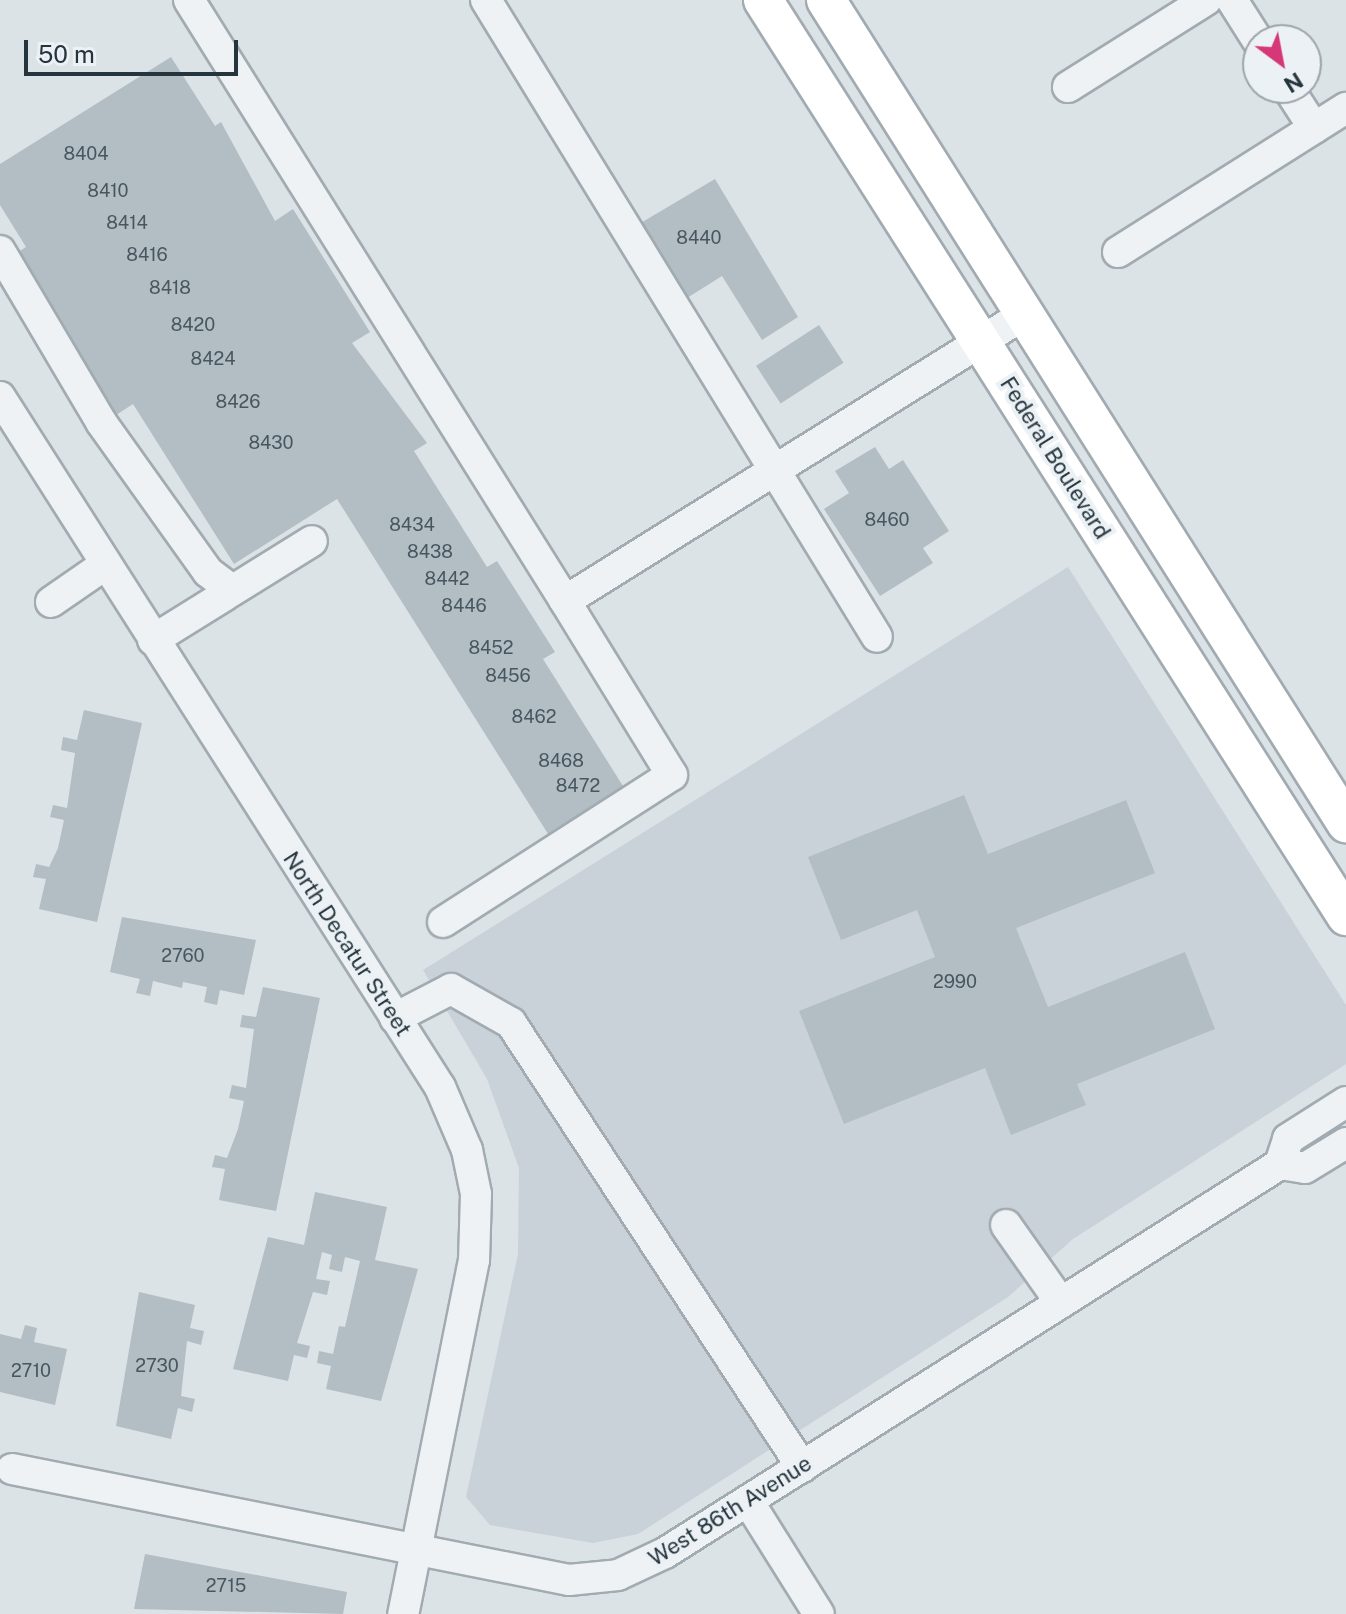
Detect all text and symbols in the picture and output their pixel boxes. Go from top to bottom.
scale bar [28,24,242,74]
north arrow [1242,24,1322,104]
text: 50 m [38,40,95,68]
text: N [1279,67,1308,98]
house number: 8404 [63,143,109,165]
house number: 8410 [87,180,129,202]
house number: 8414 [106,212,148,234]
house number: 8440 [676,227,722,249]
house number: 8416 [126,244,168,266]
house number: 8418 [149,277,191,299]
house number: 8420 [171,314,215,336]
house number: 8424 [191,348,235,370]
street label: Federal Boulevard [994,372,1116,544]
house number: 8426 [216,391,260,413]
house number: 8430 [248,432,294,454]
house number: 8460 [864,509,910,531]
house number: 8434 [389,514,435,536]
house number: 8438 [407,541,453,563]
house number: 8442 [425,568,469,590]
house number: 8446 [441,595,487,617]
house number: 8452 [468,637,514,659]
house number: 8456 [485,665,531,687]
house number: 8462 [512,706,556,728]
house number: 8468 [538,750,584,772]
house number: 8472 [556,775,600,797]
street label: North Decatur Street [278,847,416,1041]
house number: 2760 [161,945,205,967]
house number: 2990 [933,971,977,993]
house number: 2730 [135,1355,179,1377]
house number: 2710 [11,1360,51,1382]
street label: West 86th Avenue [644,1450,816,1572]
house number: 2715 [206,1575,246,1597]

